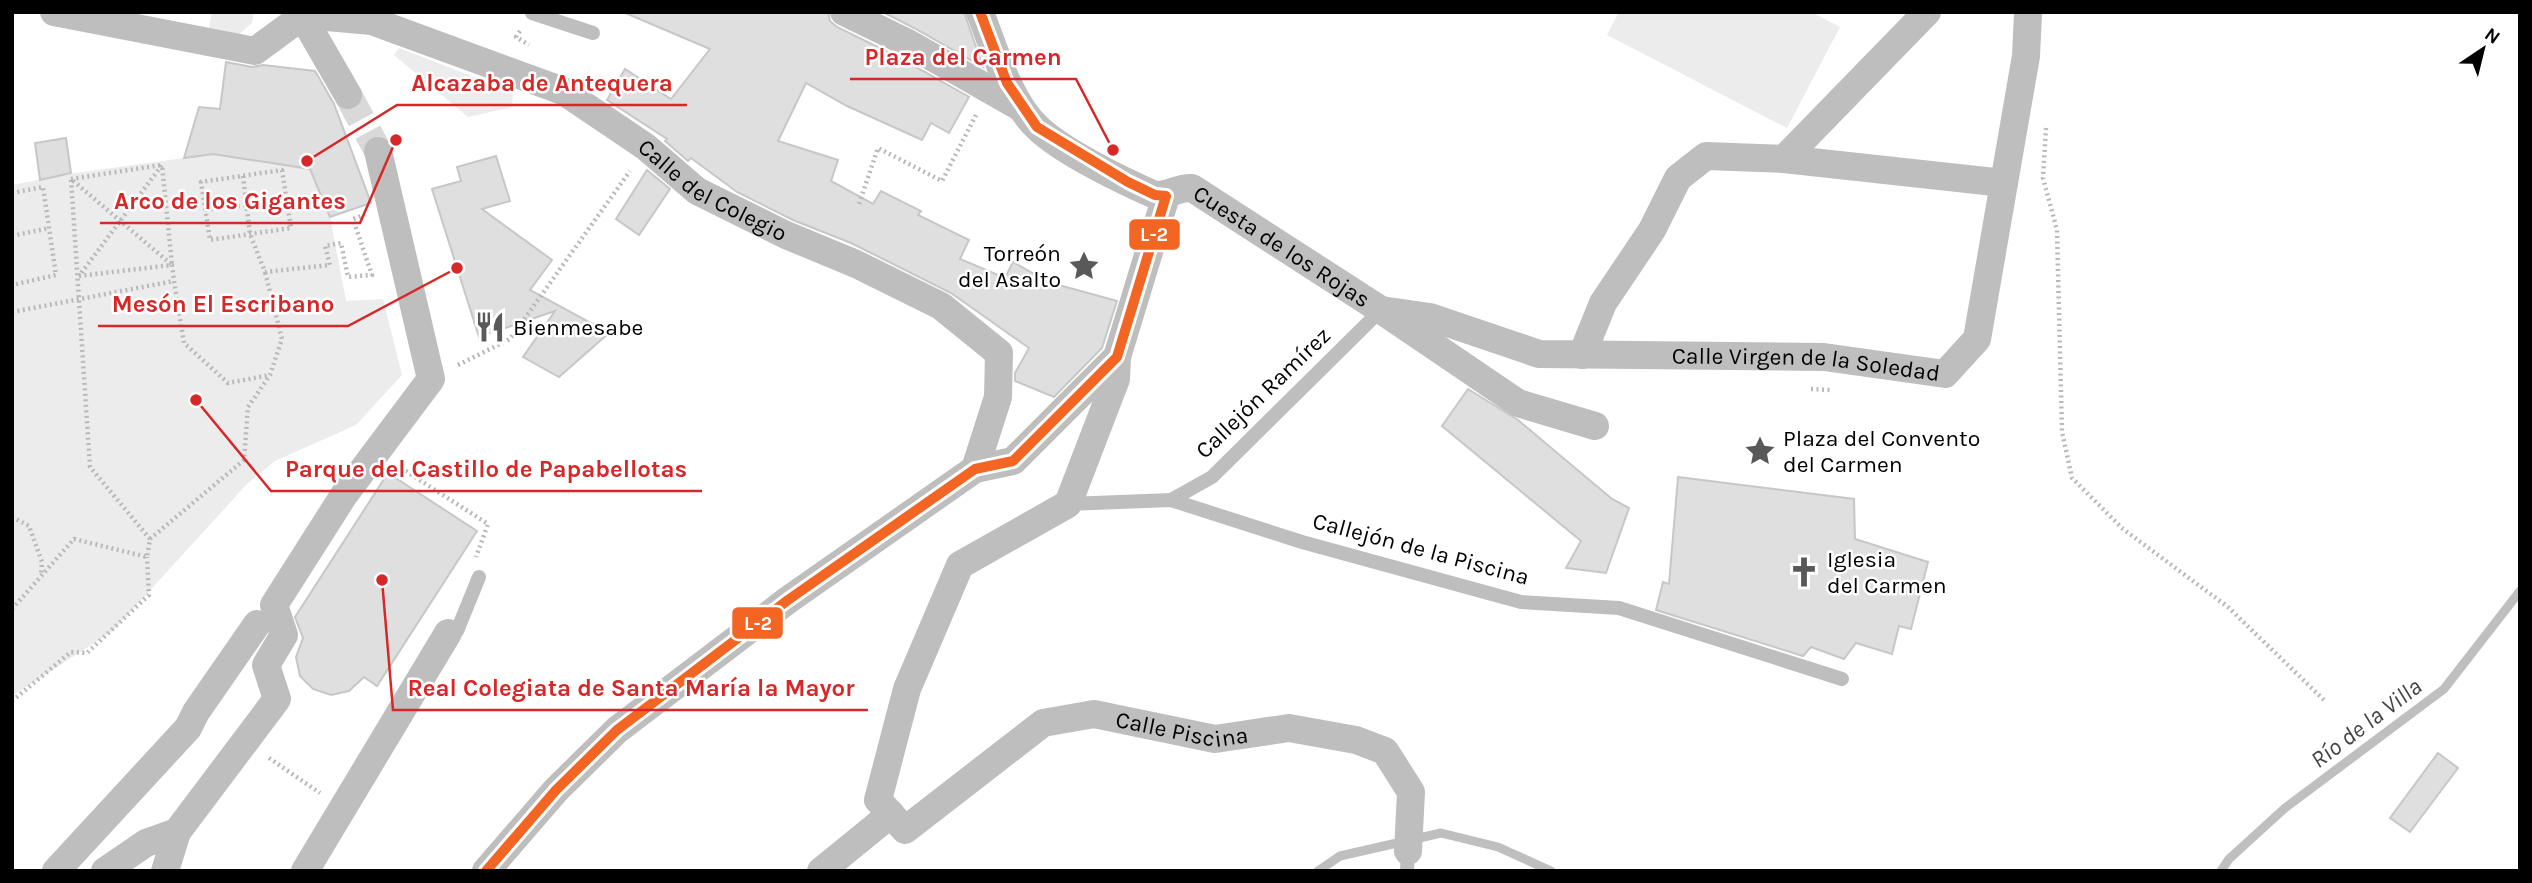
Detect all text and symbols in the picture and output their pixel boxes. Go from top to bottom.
north arrow [2448,14,2518,84]
text: N [2480,23,2504,49]
callout: Plaza del Carmen [850,34,1076,79]
text: Plaza del Carmen [864,43,1062,71]
callout: Alcazaba de Antequera [397,60,687,105]
text: Alcazaba de Antequera [411,69,673,97]
street label: Calle del Colegio [633,133,791,247]
callout: Arco de los Gigantes [100,178,360,223]
street label: Cuesta de los Rojas [1188,179,1375,313]
text: Arco de los Gigantes [114,187,346,215]
line badge: L-2 [1128,218,1181,251]
text: L-2 [1140,224,1168,246]
place label: Torreón del Asalto [958,240,1061,293]
place icon: Torreón del Asalto [1067,249,1101,283]
callout: Mesón El Escribano [98,281,348,326]
text: Mesón El Escribano [112,290,334,318]
restaurant icon: Bienmesabe [473,310,507,344]
place label: Bienmesabe [513,314,643,341]
street label: Callejón Ramírez [1190,322,1336,464]
street label: Calle Virgen de la Soledad [1672,342,1942,387]
place label: Plaza del Convento del Carmen [1783,425,1980,478]
place icon: Plaza del Convento del Carmen [1743,434,1777,468]
callout: Parque del Castillo de Papabellotas [271,446,702,491]
text: Parque del Castillo de Papabellotas [285,455,687,483]
street label: Callejón de la Piscina [1310,507,1532,591]
place label: Iglesia del Carmen [1827,546,1947,599]
church icon: Iglesia del Carmen [1787,555,1821,589]
line badge: L-2 [731,606,784,640]
text: L-2 [744,613,772,635]
callout: Real Colegiata de Santa María la Mayor [393,665,868,710]
water label: Río de la Villa [2305,672,2427,774]
text: Real Colegiata de Santa María la Mayor [407,674,855,702]
street label: Calle Piscina [1114,705,1250,752]

